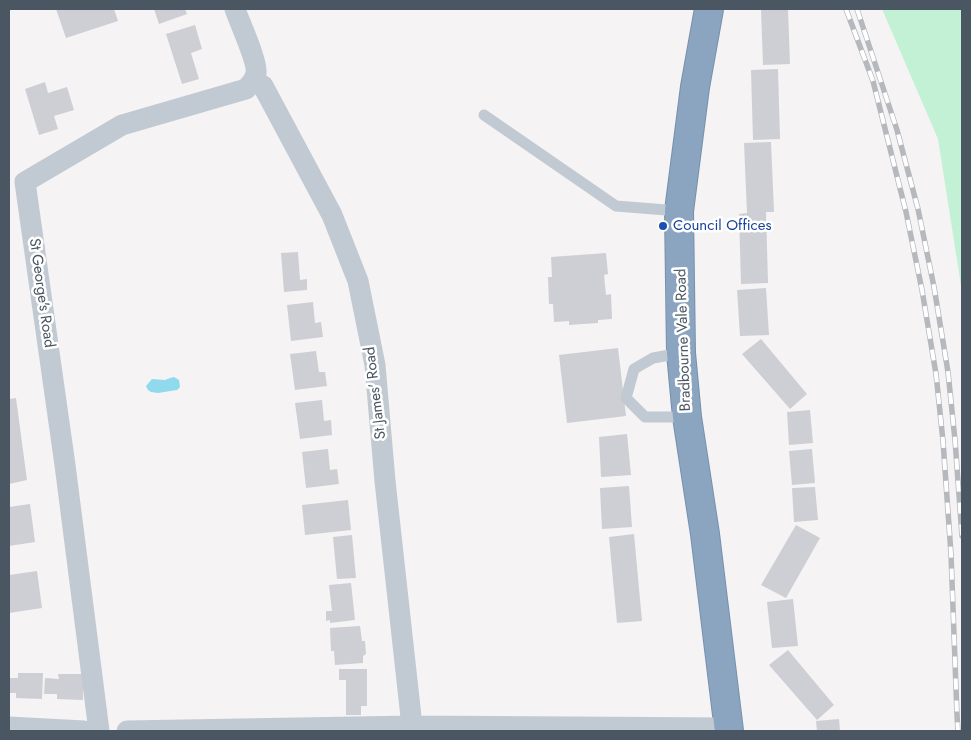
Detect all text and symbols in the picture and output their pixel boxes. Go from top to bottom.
place label: Council Offices [673,217,772,235]
marker: Council Offices [657,220,669,232]
street label: St George's Road [24,237,58,349]
street label: Bradbourne Vale Road [673,268,695,412]
street label: St James' Road [361,346,391,440]

